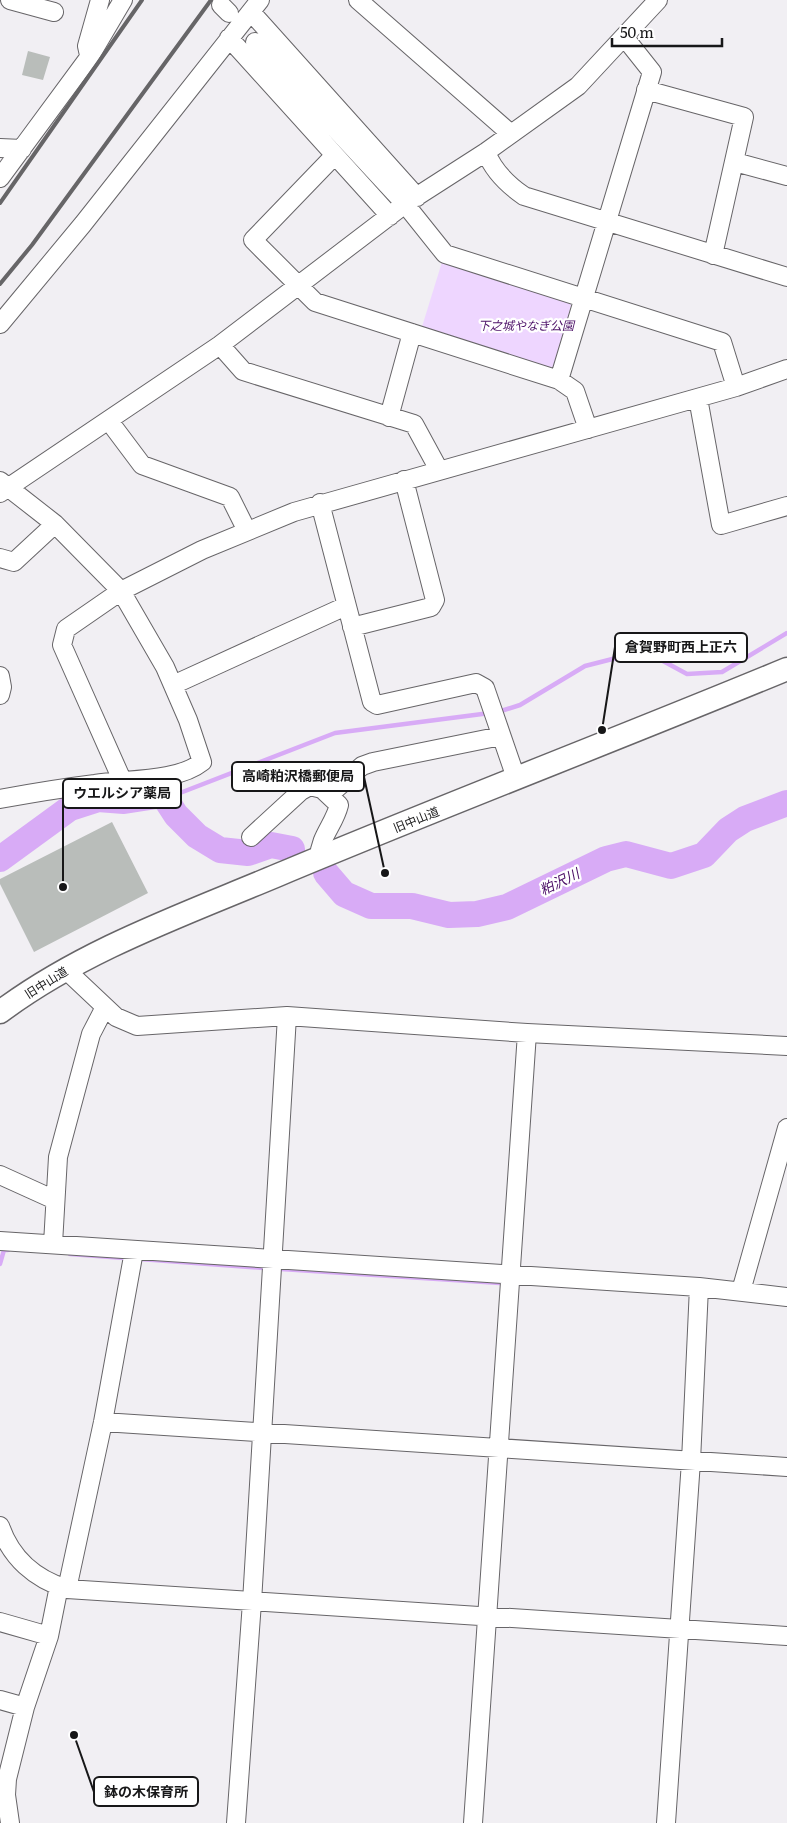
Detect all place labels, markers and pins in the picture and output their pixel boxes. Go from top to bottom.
callout: 倉賀野町西上正六 [615,633,747,662]
callout: 高崎粕沢橋郵便局 [232,762,364,791]
callout: ウエルシア薬局 [63,779,181,808]
callout: 鉢の木保育所 [94,1777,198,1806]

